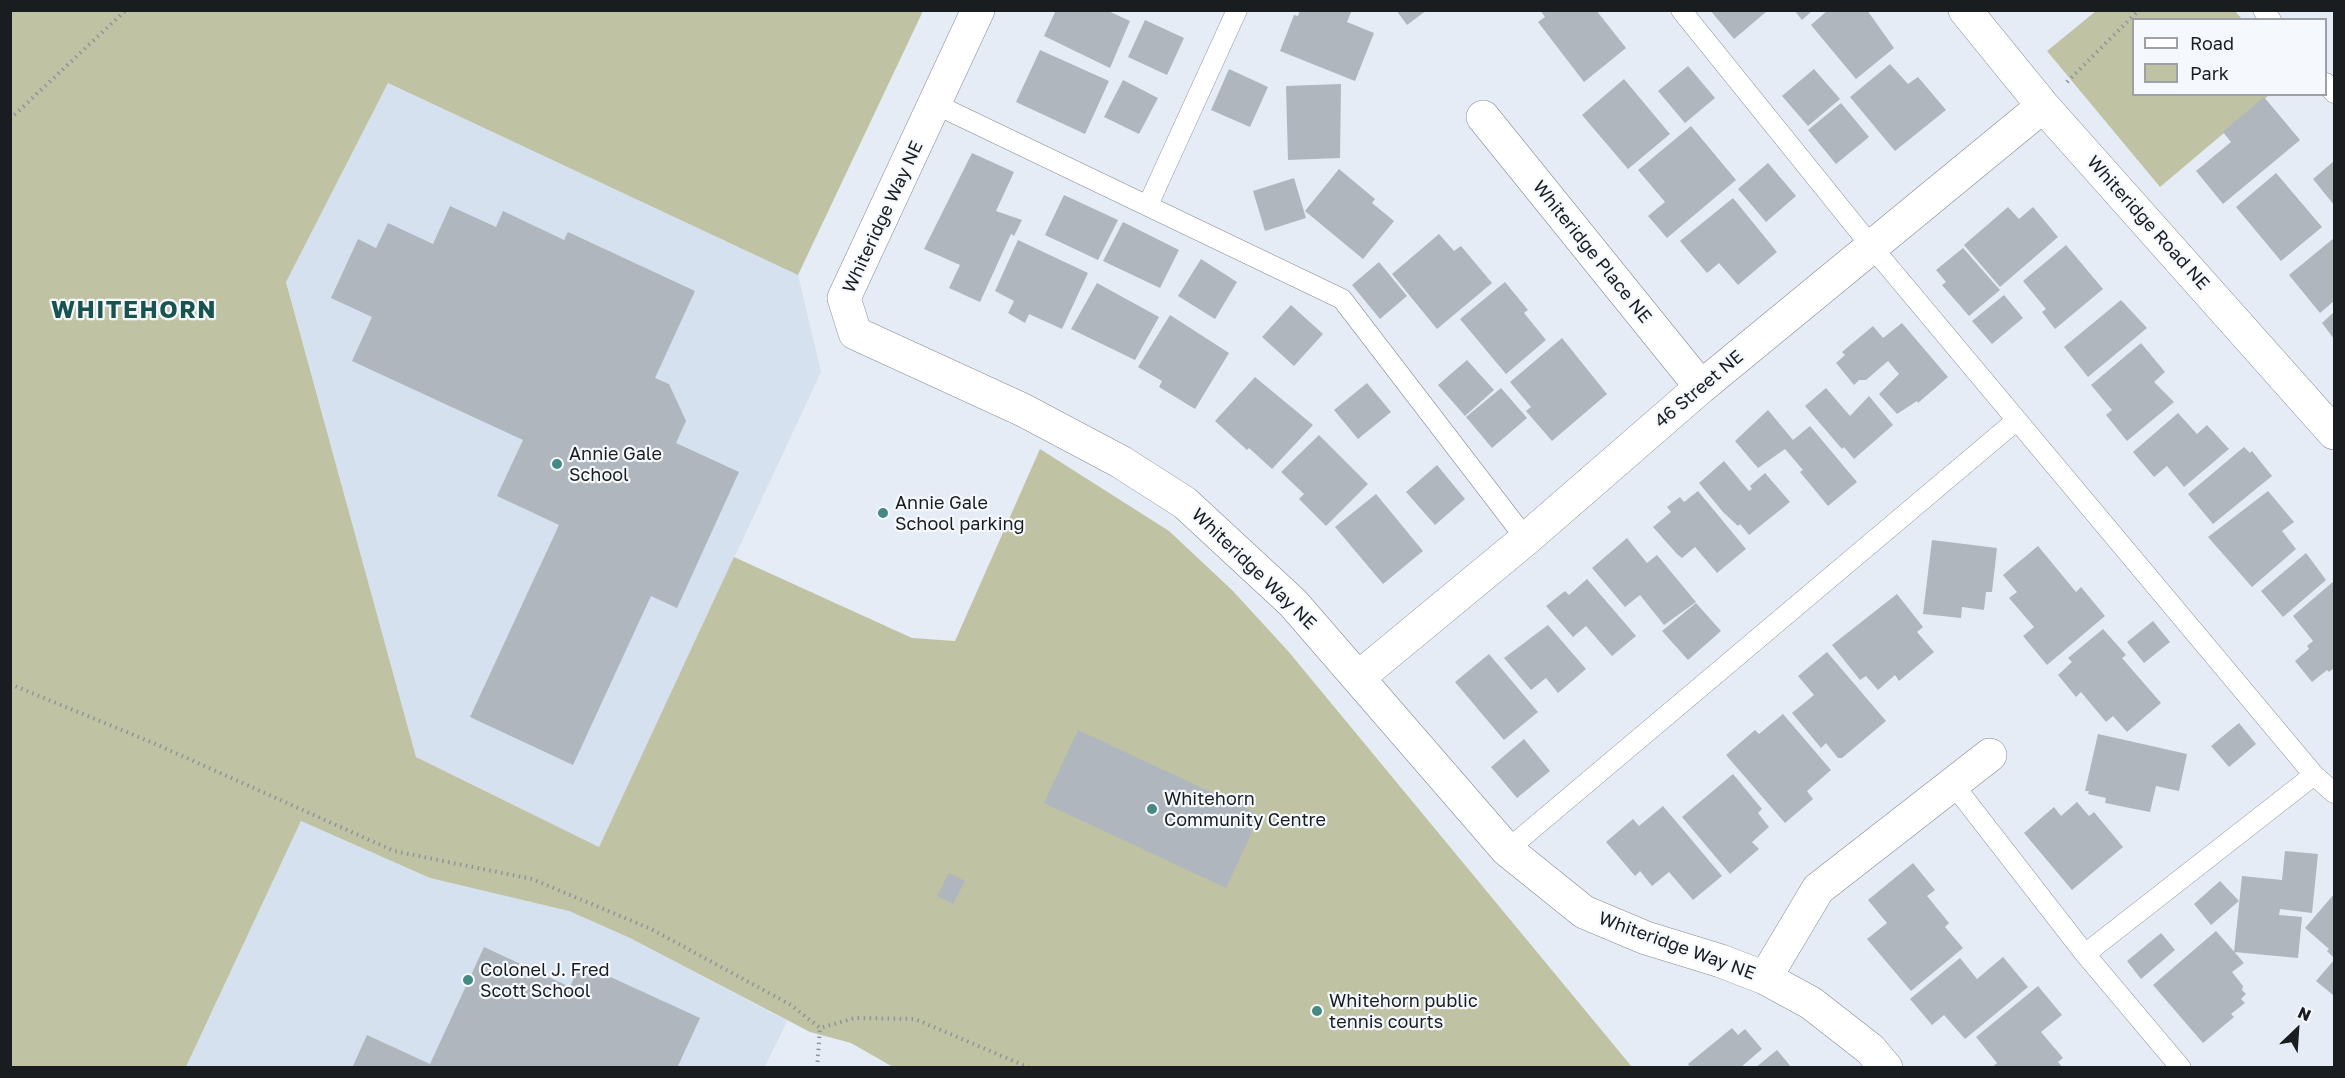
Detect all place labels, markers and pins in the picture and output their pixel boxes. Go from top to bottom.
place label: Annie Gale School [569,443,662,486]
marker: Annie Gale School [550,457,564,471]
place label: Annie Gale School parking [895,492,1025,534]
marker: Annie Gale School parking [876,506,890,520]
place label: Whitehorn Community Centre [1164,788,1326,830]
marker: Whitehorn Community Centre [1145,802,1159,816]
place label: Colonel J. Fred Scott School [480,959,610,1002]
marker: Colonel J. Fred Scott School [461,973,475,987]
place label: Whitehorn public tennis courts [1329,990,1478,1032]
marker: Whitehorn public tennis courts [1310,1004,1324,1018]

